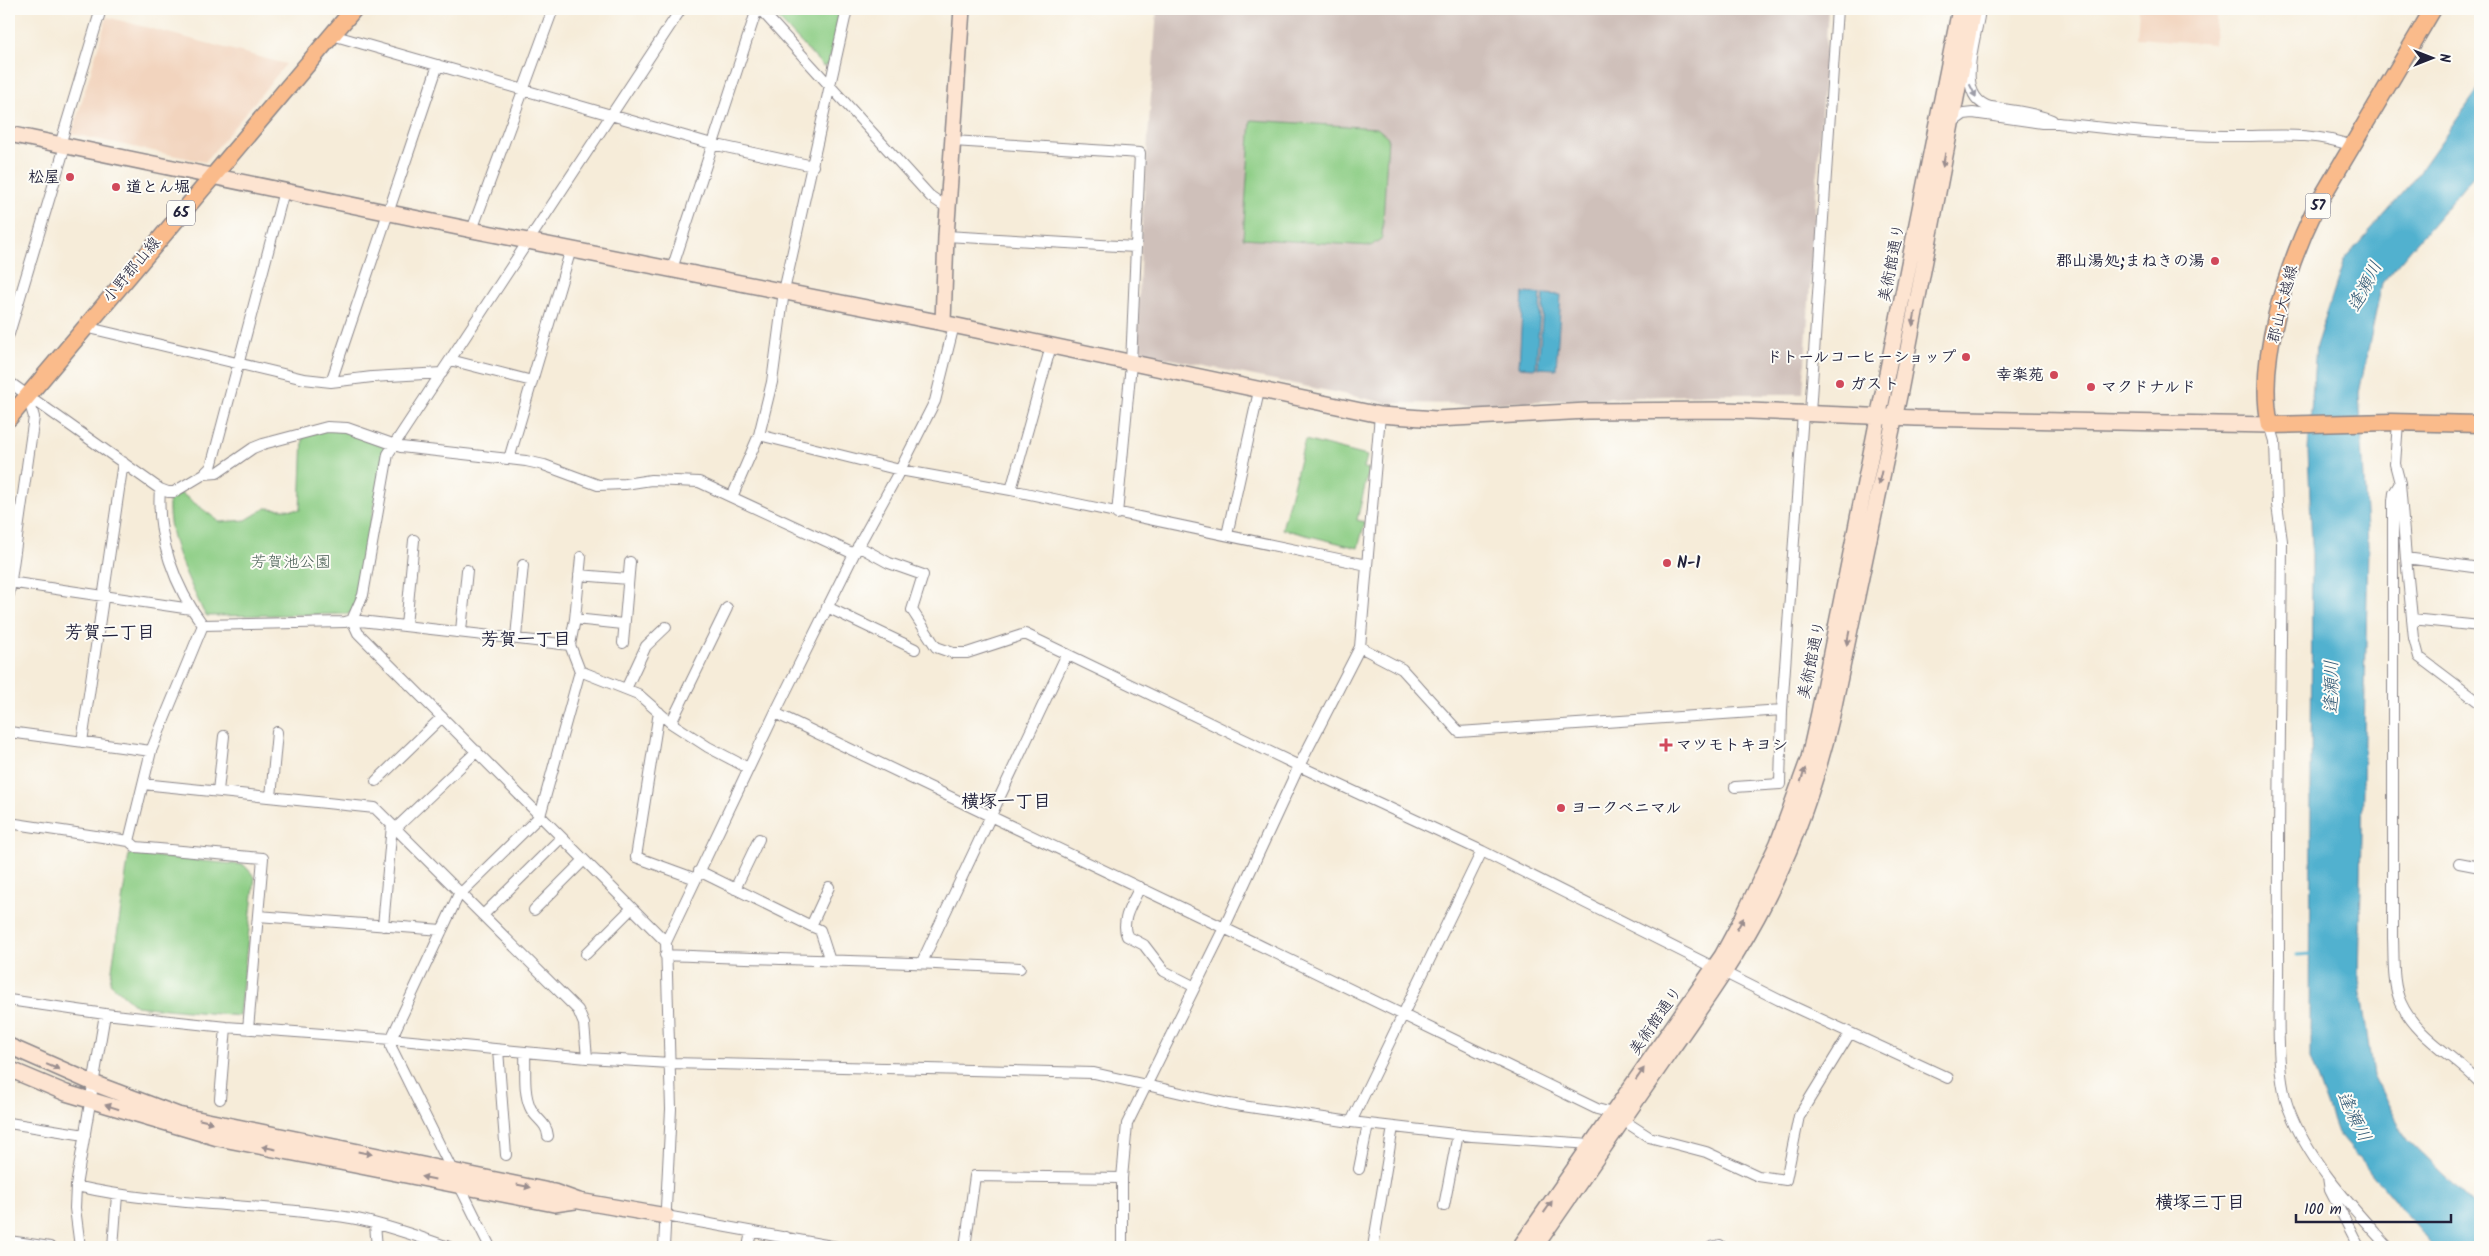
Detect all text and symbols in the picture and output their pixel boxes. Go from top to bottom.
north arrow [2406,32,2456,82]
text: N [2433,54,2455,63]
one-way arrow [1969,83,1977,98]
one-way arrow [1939,152,1947,168]
place label: 松屋 [28,165,60,190]
marker: 松屋 [64,171,76,183]
place label: 道とん堀 [126,175,190,200]
marker: 道とん堀 [110,181,122,193]
road number: 57 [2306,194,2330,218]
road number: 65 [167,200,195,226]
street label: 美術館通り [1872,221,1912,305]
street label: 小野郡山線 [97,231,167,309]
place label: 郡山湯処;まねきの湯 [2056,249,2205,274]
marker: 郡山湯処;まねきの湯 [2209,255,2221,267]
water label: 逢瀬川 [2341,256,2391,318]
street label: 郡山大越線 [2261,262,2305,346]
one-way arrow [1909,312,1917,328]
place label: ドトールコーヒーショップ [1766,345,1956,370]
marker: ドトールコーヒーショップ [1960,351,1972,363]
place label: 幸楽苑 [1996,363,2044,388]
marker: 幸楽苑 [2048,369,2060,381]
place label: ガスト [1850,372,1900,397]
place label: マクドナルド [2101,375,2196,400]
marker: ガスト [1834,378,1846,390]
marker: マクドナルド [2085,381,2097,393]
one-way arrow [1876,471,1884,487]
park label: 芳賀池公園 [251,550,331,575]
place label: N-1 [1677,551,1701,576]
marker: N-1 [1661,557,1673,569]
street label: 美術館通り [1791,618,1833,702]
district label: 芳賀二丁目 [65,619,155,648]
district label: 芳賀一丁目 [481,626,571,655]
one-way arrow [1843,630,1851,646]
water label: 逢瀬川 [2318,660,2347,714]
place label: マツモトキヨシ [1676,733,1788,758]
marker: マツモトキヨシ [1660,739,1672,751]
one-way arrow [1800,767,1808,782]
district label: 横塚一丁目 [961,788,1051,817]
place label: ヨークベニマル [1571,796,1682,821]
marker: ヨークベニマル [1555,802,1567,814]
one-way arrow [1735,917,1744,930]
street label: 美術館通り [1623,981,1689,1061]
one-way arrow [46,1063,60,1071]
one-way arrow [1635,1067,1645,1080]
water label: 逢瀬川 [2328,1086,2378,1148]
one-way arrow [104,1102,119,1110]
one-way arrow [198,1117,214,1125]
one-way arrow [261,1144,276,1152]
one-way arrow [358,1150,374,1158]
one-way arrow [420,1174,436,1182]
one-way arrow [517,1182,532,1190]
district label: 横塚三丁目 [2155,1189,2245,1218]
scale bar [2296,1191,2452,1223]
text: 100 m [2304,1198,2342,1222]
one-way arrow [1543,1200,1553,1214]

